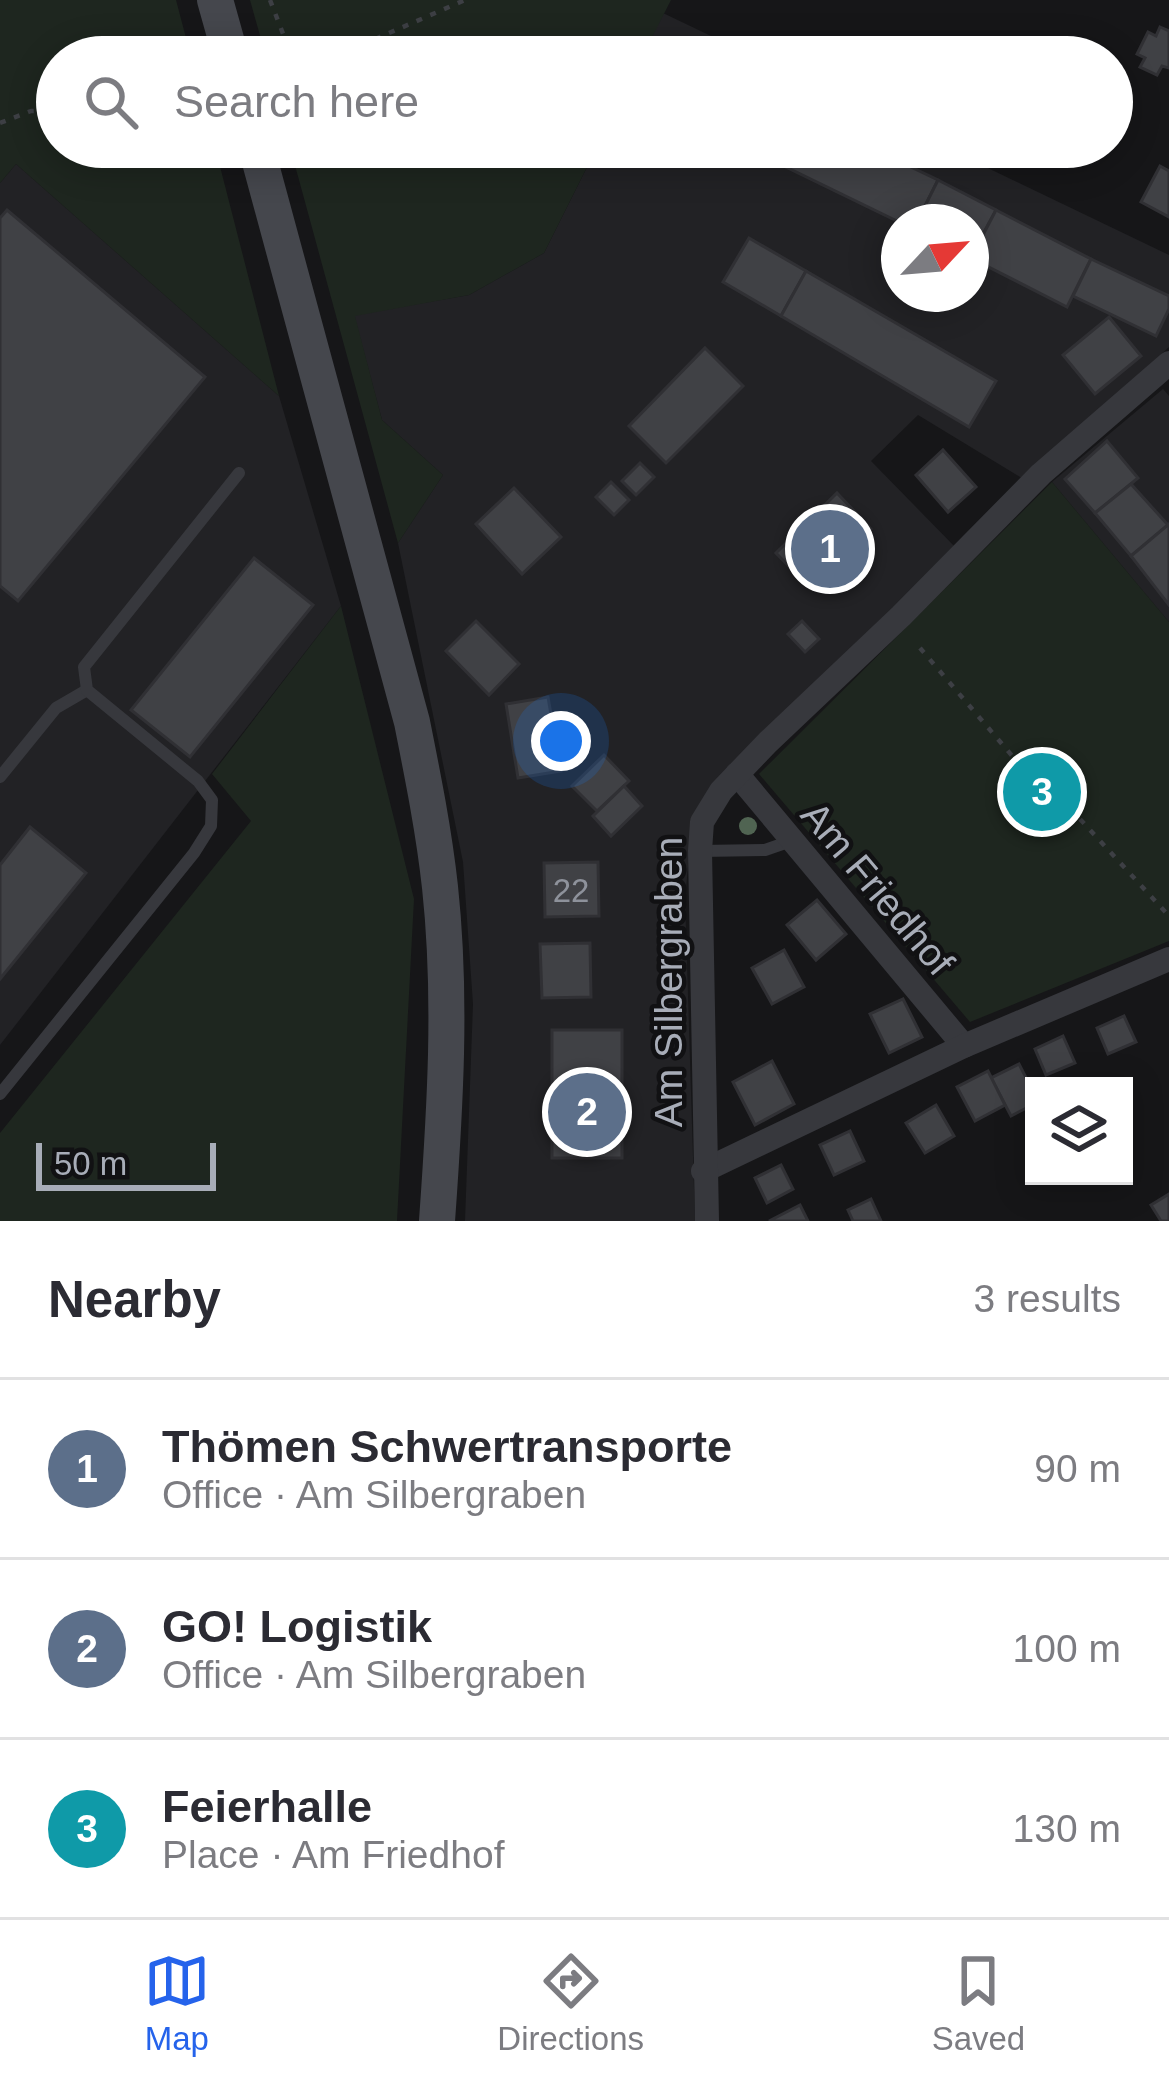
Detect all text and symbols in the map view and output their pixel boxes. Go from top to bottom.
search box [36,36,1133,168]
icon: search [78,69,144,135]
text: Search here [174,76,419,127]
north arrow [881,204,989,312]
pin: 1 [791,504,869,594]
your location [531,711,591,771]
pin: 3 [1003,747,1081,837]
street label: Am Friedhof [793,793,962,984]
street label: Am Silbergraben [647,837,690,1127]
house number: 22 [553,872,589,909]
pin: 2 [548,1067,626,1157]
map controls [1025,1077,1133,1185]
button: layers [1025,1077,1133,1185]
scale bar [36,1137,216,1190]
text: 50 m [54,1145,127,1182]
text: Nearby [48,1271,221,1328]
text: 3 results [974,1277,1121,1320]
text: Thömen Schwertransporte [162,1421,732,1472]
text: 1 [76,1447,98,1490]
text: 90 m [1034,1447,1121,1490]
text: Office · Am Silbergraben [162,1473,586,1516]
text: GO! Logistik [162,1601,432,1652]
text: 2 [76,1627,98,1670]
text: 100 m [1013,1627,1121,1670]
text: Office · Am Silbergraben [162,1653,586,1696]
text: Feierhalle [162,1781,372,1832]
text: 3 [76,1807,98,1850]
text: 130 m [1013,1807,1121,1850]
text: Place · Am Friedhof [162,1833,504,1876]
tab: Map [144,1948,210,2058]
tab: Directions [497,1948,644,2058]
tab: Saved [932,1948,1025,2058]

